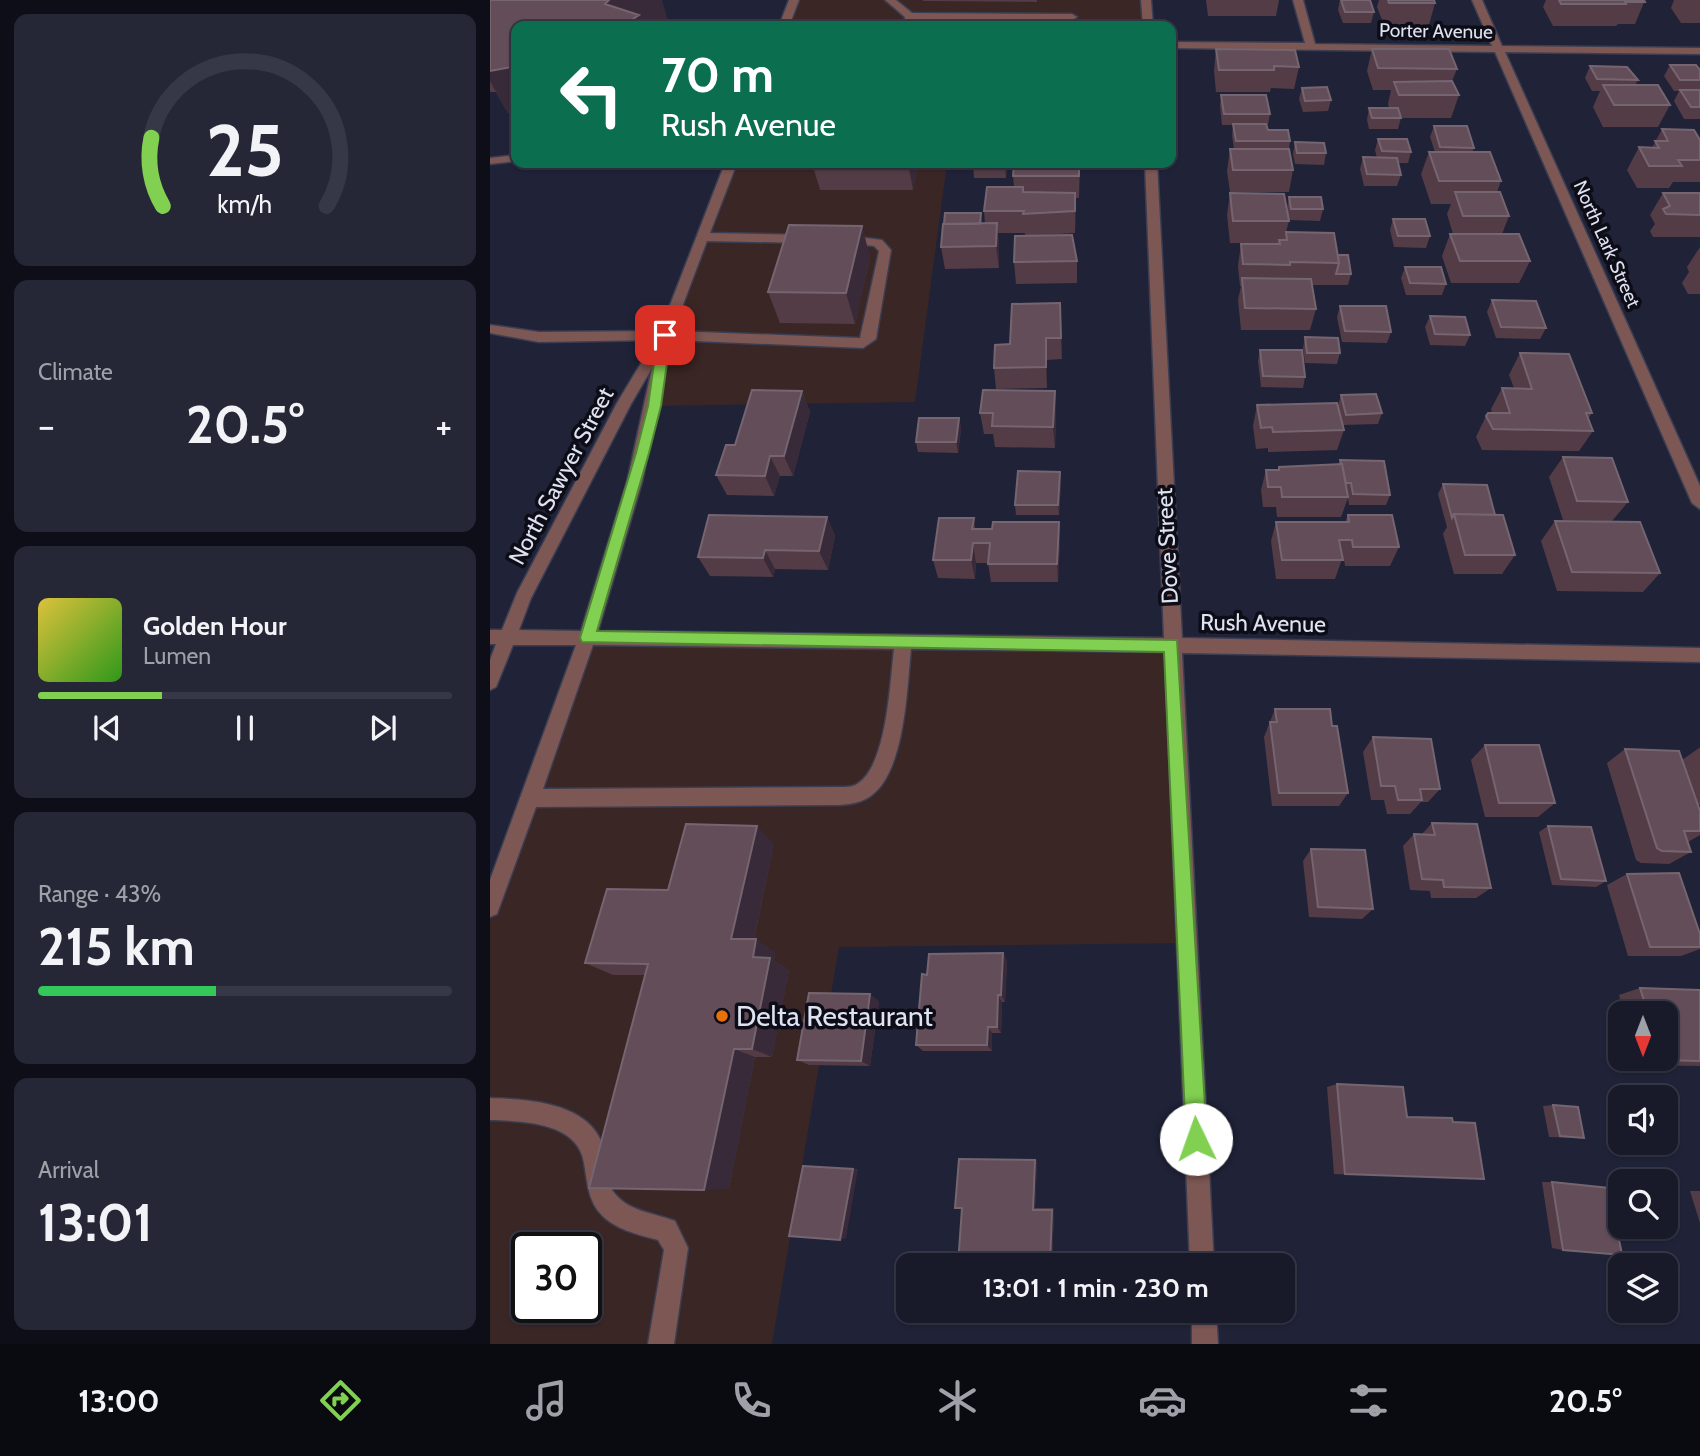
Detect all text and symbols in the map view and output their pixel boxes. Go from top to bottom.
street label: Porter Avenue [1379,19,1493,43]
text: 70 m [661,45,774,104]
icon: left [546,49,637,140]
text: Rush Avenue [661,105,836,144]
text: 25 [206,106,284,194]
street label: North Lark Street [1569,177,1646,312]
text: km/h [218,189,272,219]
pin [635,305,695,365]
icon: arrive [646,316,684,354]
text: Climate [38,358,113,386]
street label: North Sawyer Street [502,382,620,569]
text: 20.5° [186,393,304,456]
text: − [38,402,55,449]
text: + [435,402,452,449]
street label: Dove Street [1150,487,1184,605]
street label: Rush Avenue [1200,608,1326,638]
text: Golden Hour [143,610,286,642]
text: Lumen [143,642,211,670]
icon: previous [88,709,126,747]
icon: pause [226,709,264,747]
icon: next [364,709,402,747]
text: Range · 43% [38,880,161,908]
text: 215 km [38,915,195,978]
place label: Delta Restaurant [736,999,933,1033]
north arrow [1608,1001,1678,1071]
map controls [1608,1001,1678,1323]
marker: Delta Restaurant [714,1008,730,1024]
button: sound [1608,1085,1678,1155]
position arrow [1159,1102,1233,1176]
text: Arrival [38,1156,99,1184]
button: search [1608,1169,1678,1239]
text: 13:01 [38,1191,153,1254]
speed limit sign: 30 [511,1232,602,1323]
button: layers [1608,1253,1678,1323]
text: 13:01 · 1 min · 230 m [983,1272,1209,1304]
icon: directions [316,1376,365,1425]
icon: music [522,1376,571,1425]
icon: phone [727,1376,776,1425]
icon: climate [933,1376,982,1425]
icon: car [1138,1376,1187,1425]
icon: filters [1344,1376,1393,1425]
text: 13:00 [78,1381,160,1420]
text: 20.5° [1549,1381,1622,1420]

